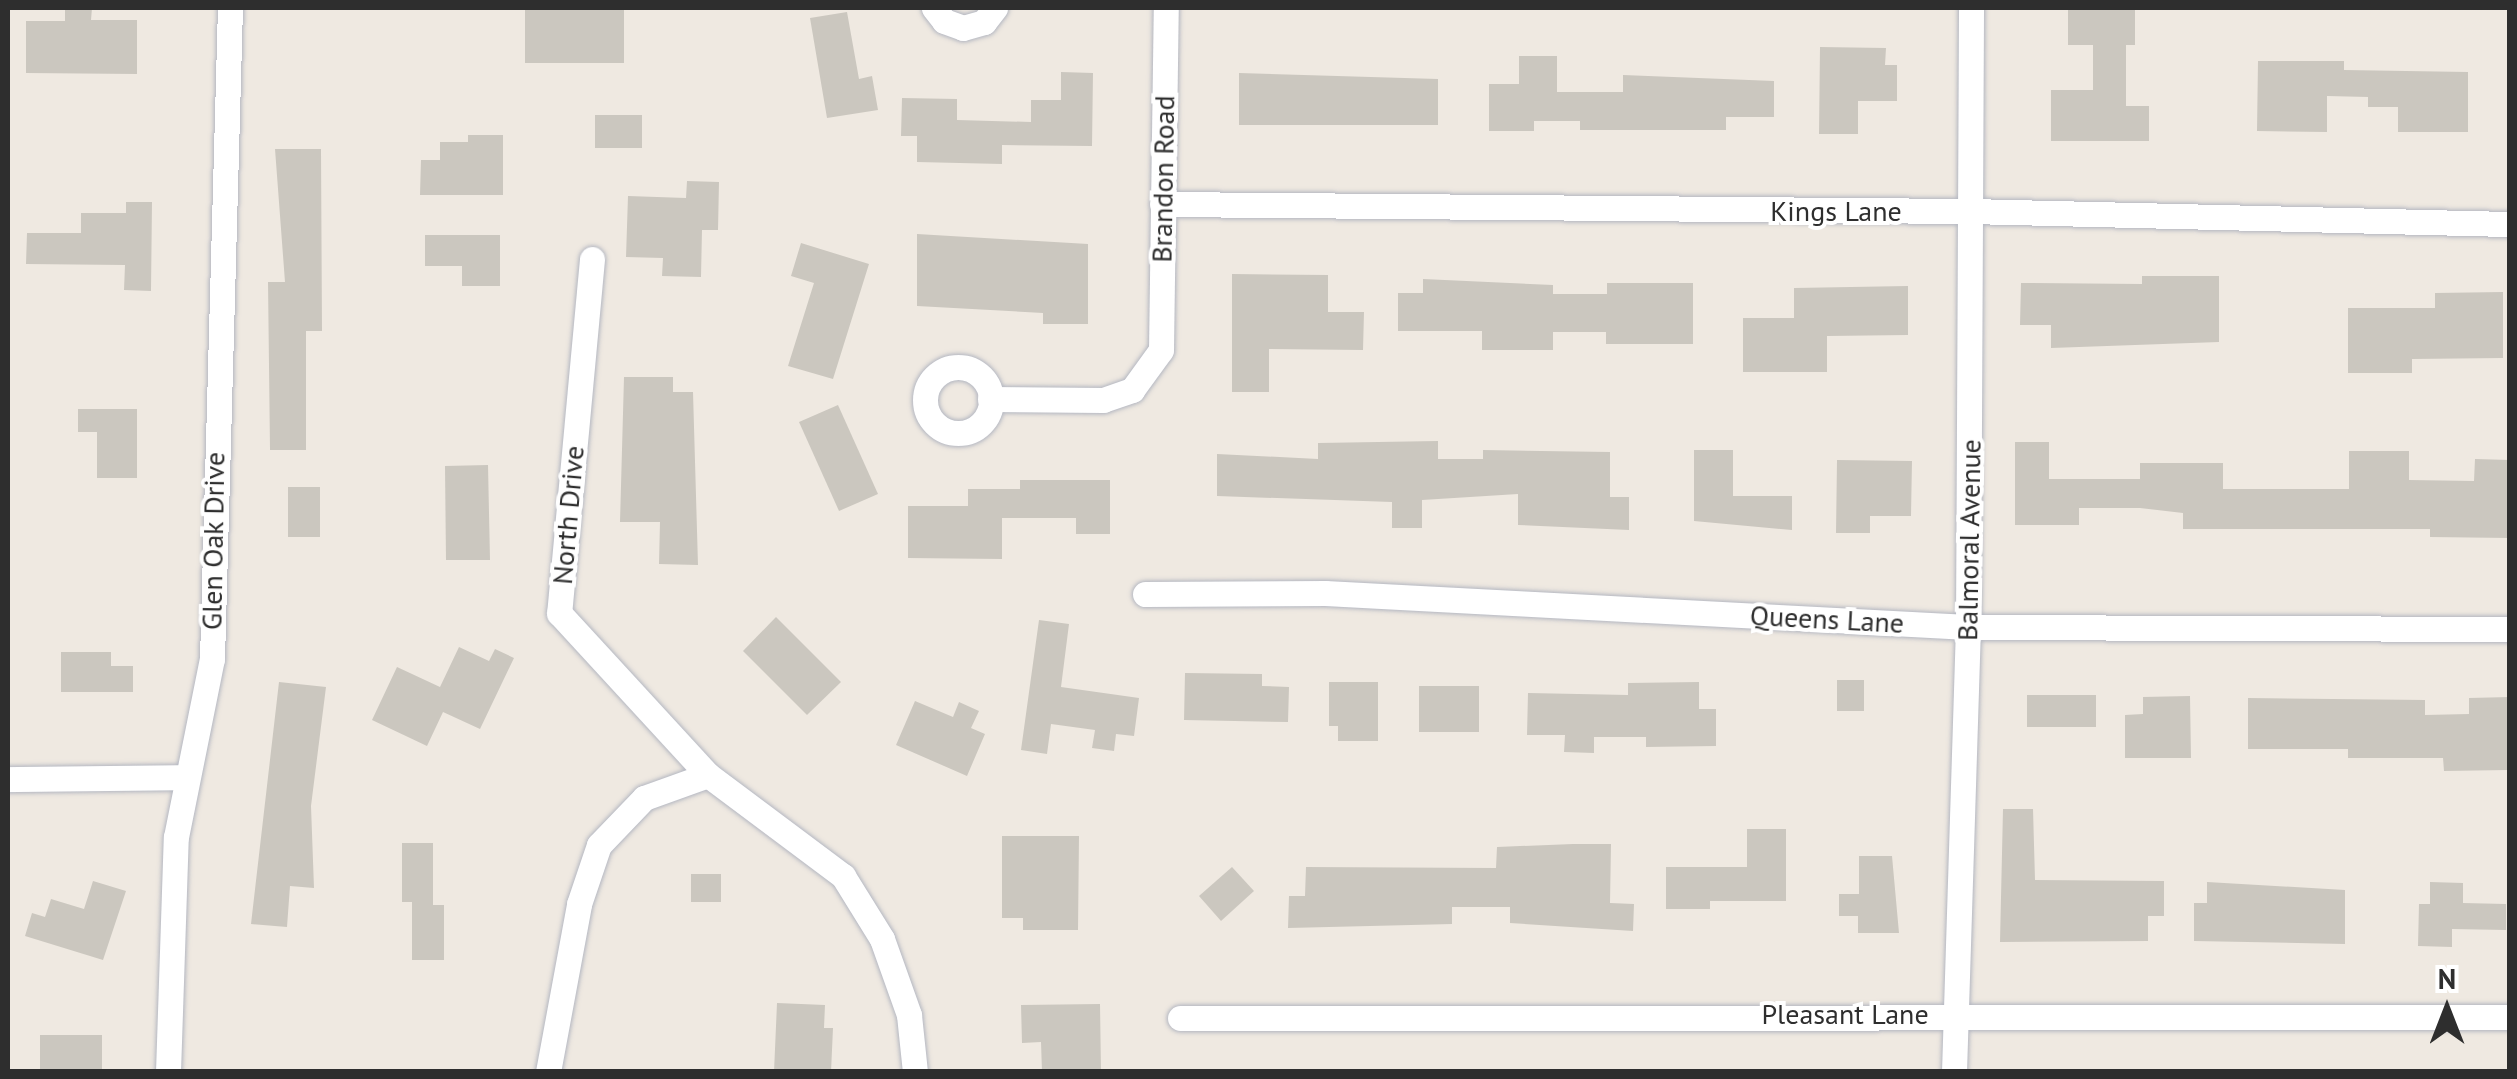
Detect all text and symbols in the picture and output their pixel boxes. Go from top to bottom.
street label: Brandon Road [1145,95,1181,263]
street label: Kings Lane [1770,194,1902,228]
street label: Balmoral Avenue [1950,438,1988,642]
street label: North Drive [545,444,591,586]
street label: Glen Oak Drive [195,451,231,631]
street label: Queens Lane [1749,598,1905,640]
north arrow [2397,959,2497,1059]
text: N [2438,960,2456,997]
street label: Pleasant Lane [1761,997,1929,1031]

